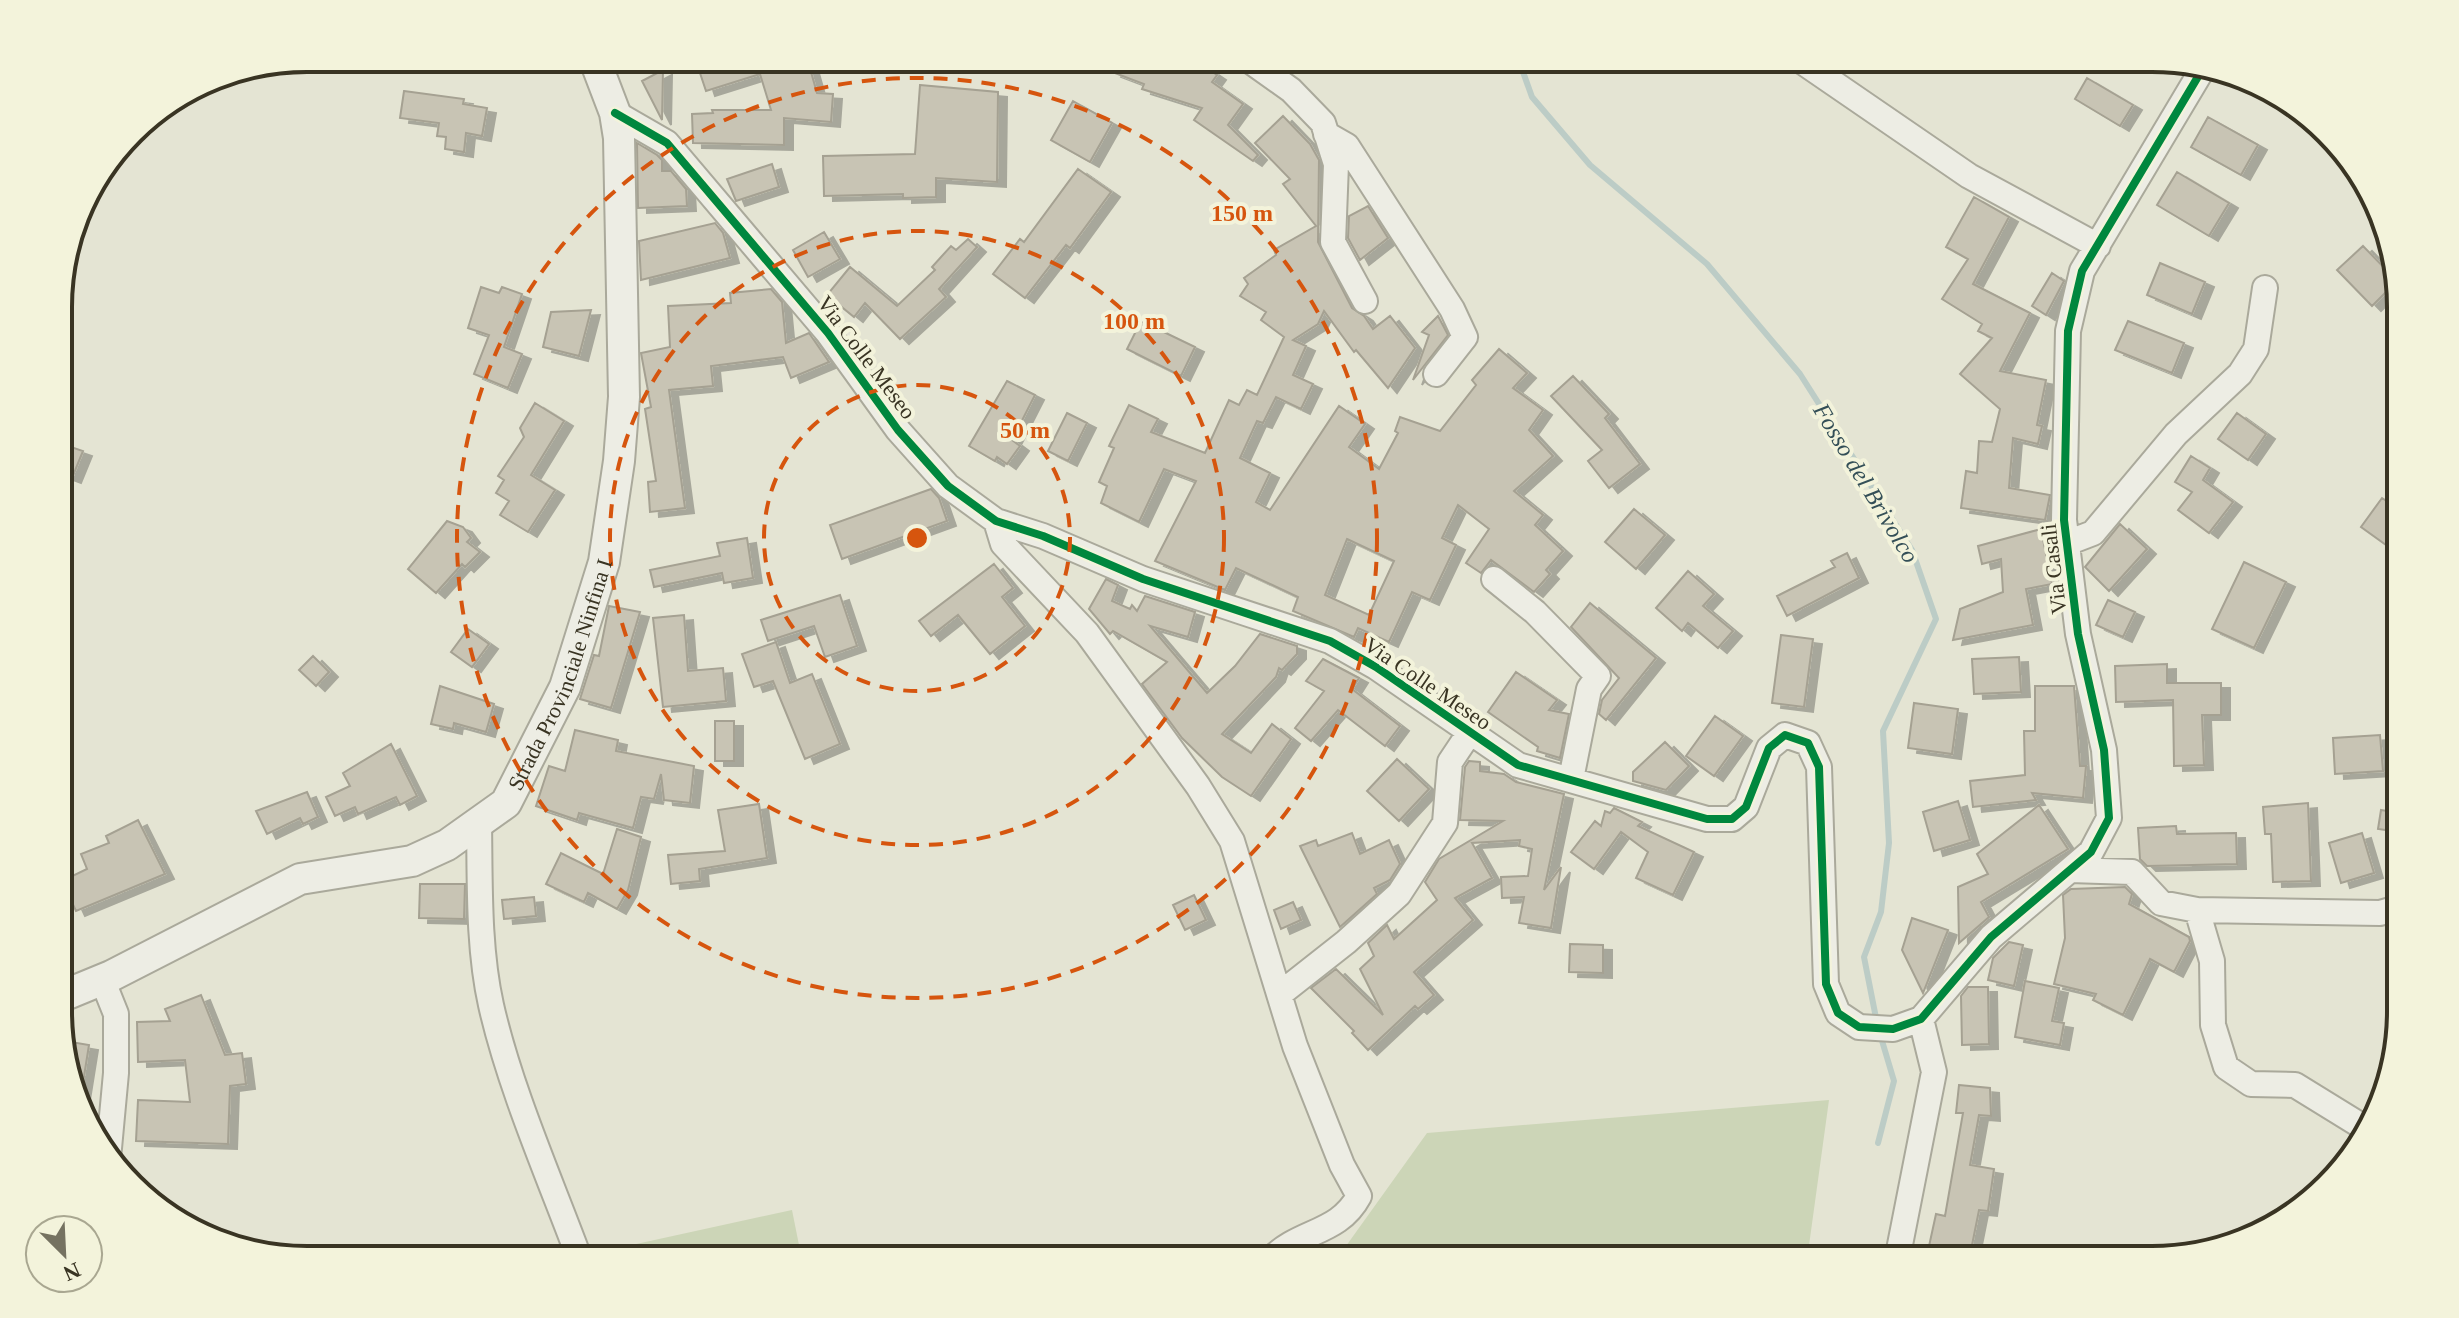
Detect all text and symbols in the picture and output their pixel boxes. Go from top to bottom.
text: 150 m [1211,200,1273,226]
street label: Via Colle Meseo [812,291,921,424]
text: 100 m [1103,308,1165,334]
water label: Fosso del Brivolco [1808,398,1924,567]
text: 50 m [1000,417,1050,443]
street label: Via Casali [2036,522,2071,616]
centre of rings [903,524,931,552]
street label: Strada Provinciale Ninfina I [503,556,617,794]
street label: Via Colle Meseo [1359,632,1496,735]
north arrow [24,1214,104,1294]
text: N [59,1257,84,1287]

